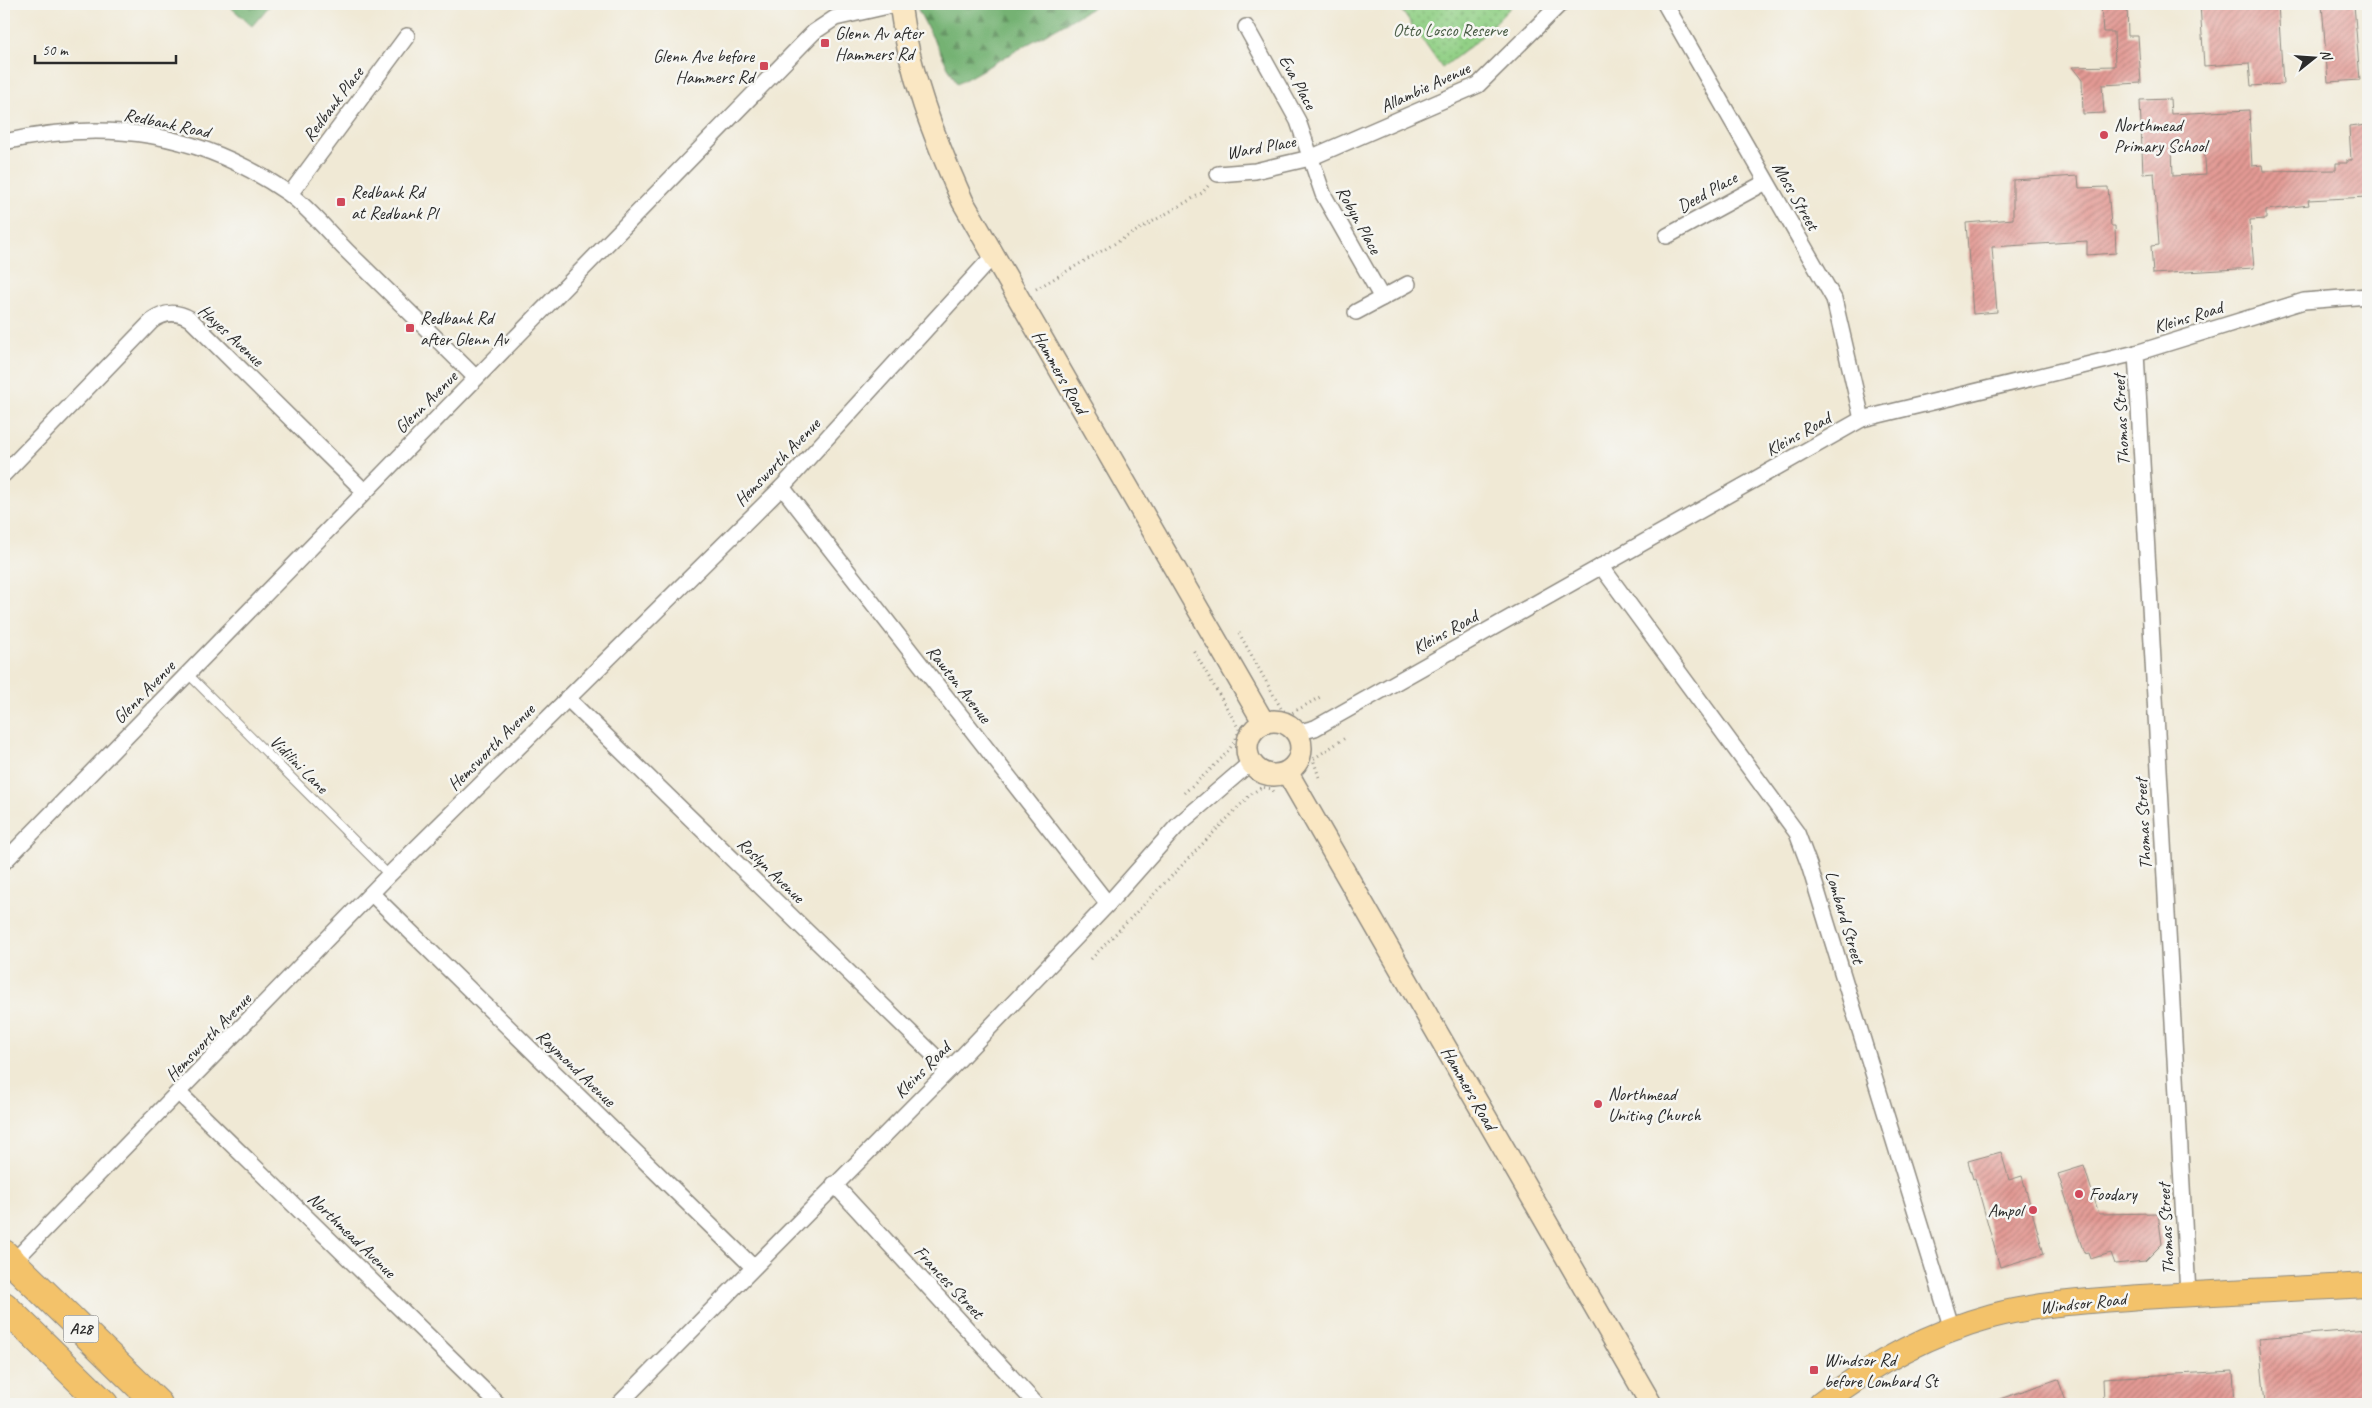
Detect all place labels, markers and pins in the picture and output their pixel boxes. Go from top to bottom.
place label: Glenn Av after Hammers Rd [835,22,925,65]
marker: Glenn Av after Hammers Rd [819,37,831,49]
place label: Glenn Ave before Hammers Rd [653,45,757,88]
marker: Glenn Ave before Hammers Rd [758,60,770,72]
place label: Northmead Primary School [2114,114,2209,157]
marker: Northmead Primary School [2098,129,2110,141]
place label: Redbank Rd at Redbank Pl [351,181,440,224]
marker: Redbank Rd at Redbank Pl [335,196,347,208]
place label: Redbank Rd after Glenn Av [420,307,510,350]
marker: Redbank Rd after Glenn Av [404,322,416,334]
place label: Northmead Uniting Church [1608,1083,1702,1126]
marker: Northmead Uniting Church [1592,1098,1604,1110]
place label: Foodary [2089,1183,2138,1205]
marker: Foodary [2073,1188,2085,1200]
place label: Ampol [1988,1199,2026,1221]
marker: Ampol [2027,1204,2039,1216]
place label: Windsor Rd before Lombard St [1824,1349,1940,1392]
marker: Windsor Rd before Lombard St [1808,1364,1820,1376]

